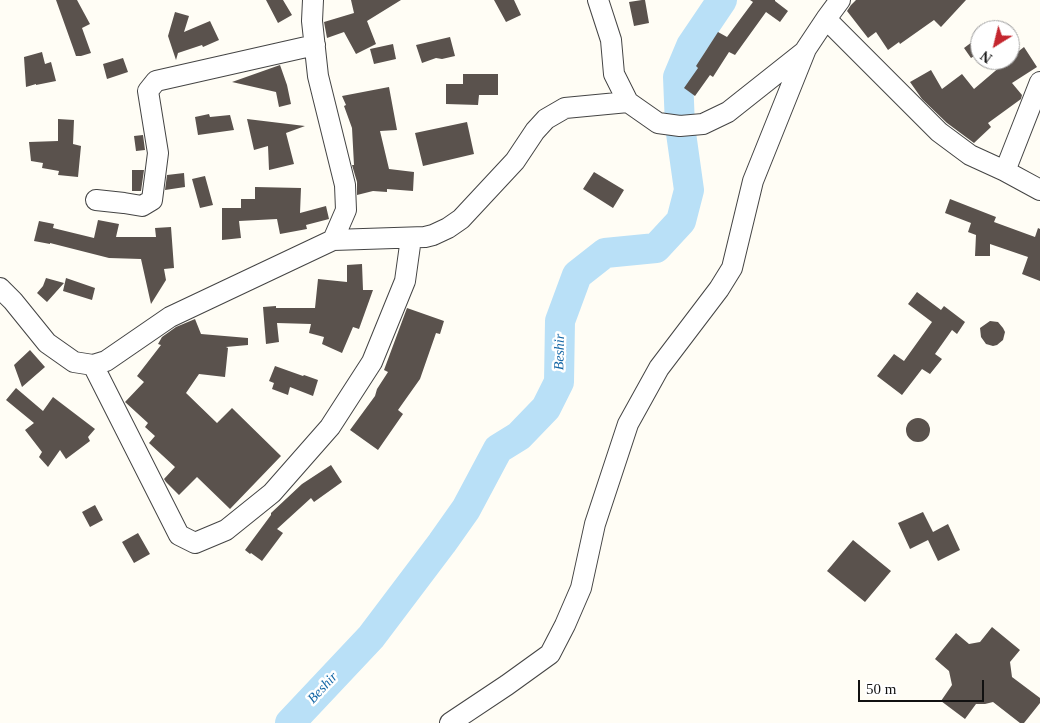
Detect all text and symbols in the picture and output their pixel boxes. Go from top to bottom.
north arrow [970,20,1020,70]
text: N [978,48,995,66]
water label: Beshir [551,334,569,370]
water label: Beshir [304,669,342,707]
scale bar [860,670,986,702]
text: 50 m [866,681,896,697]

